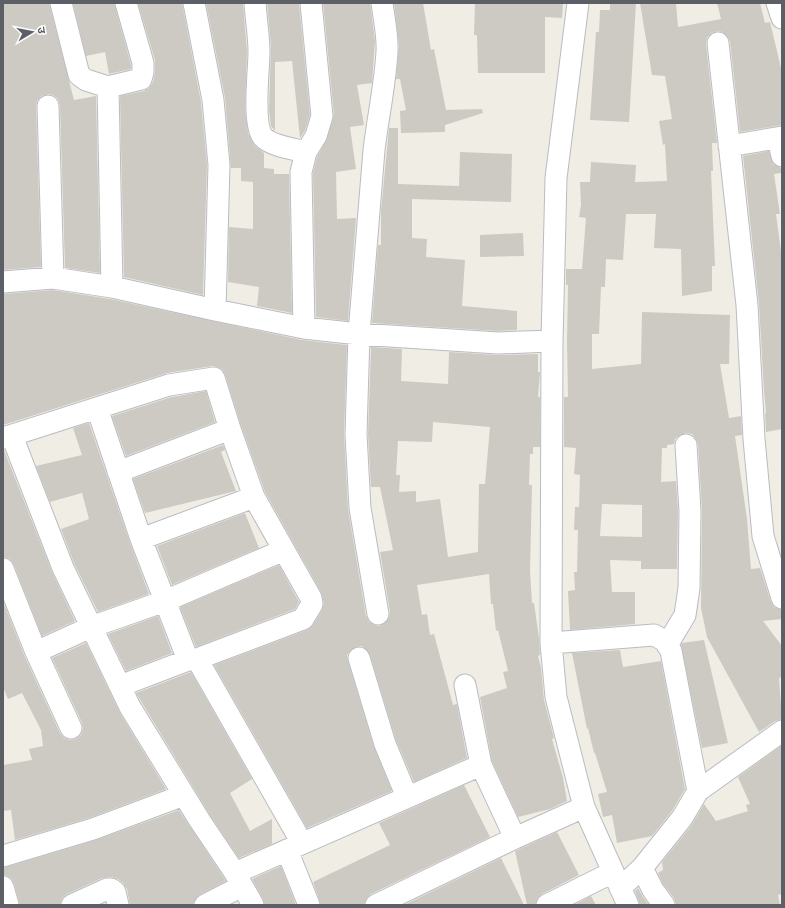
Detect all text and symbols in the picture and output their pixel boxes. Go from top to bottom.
north arrow [12,12,52,52]
text: उ [34,26,48,35]

